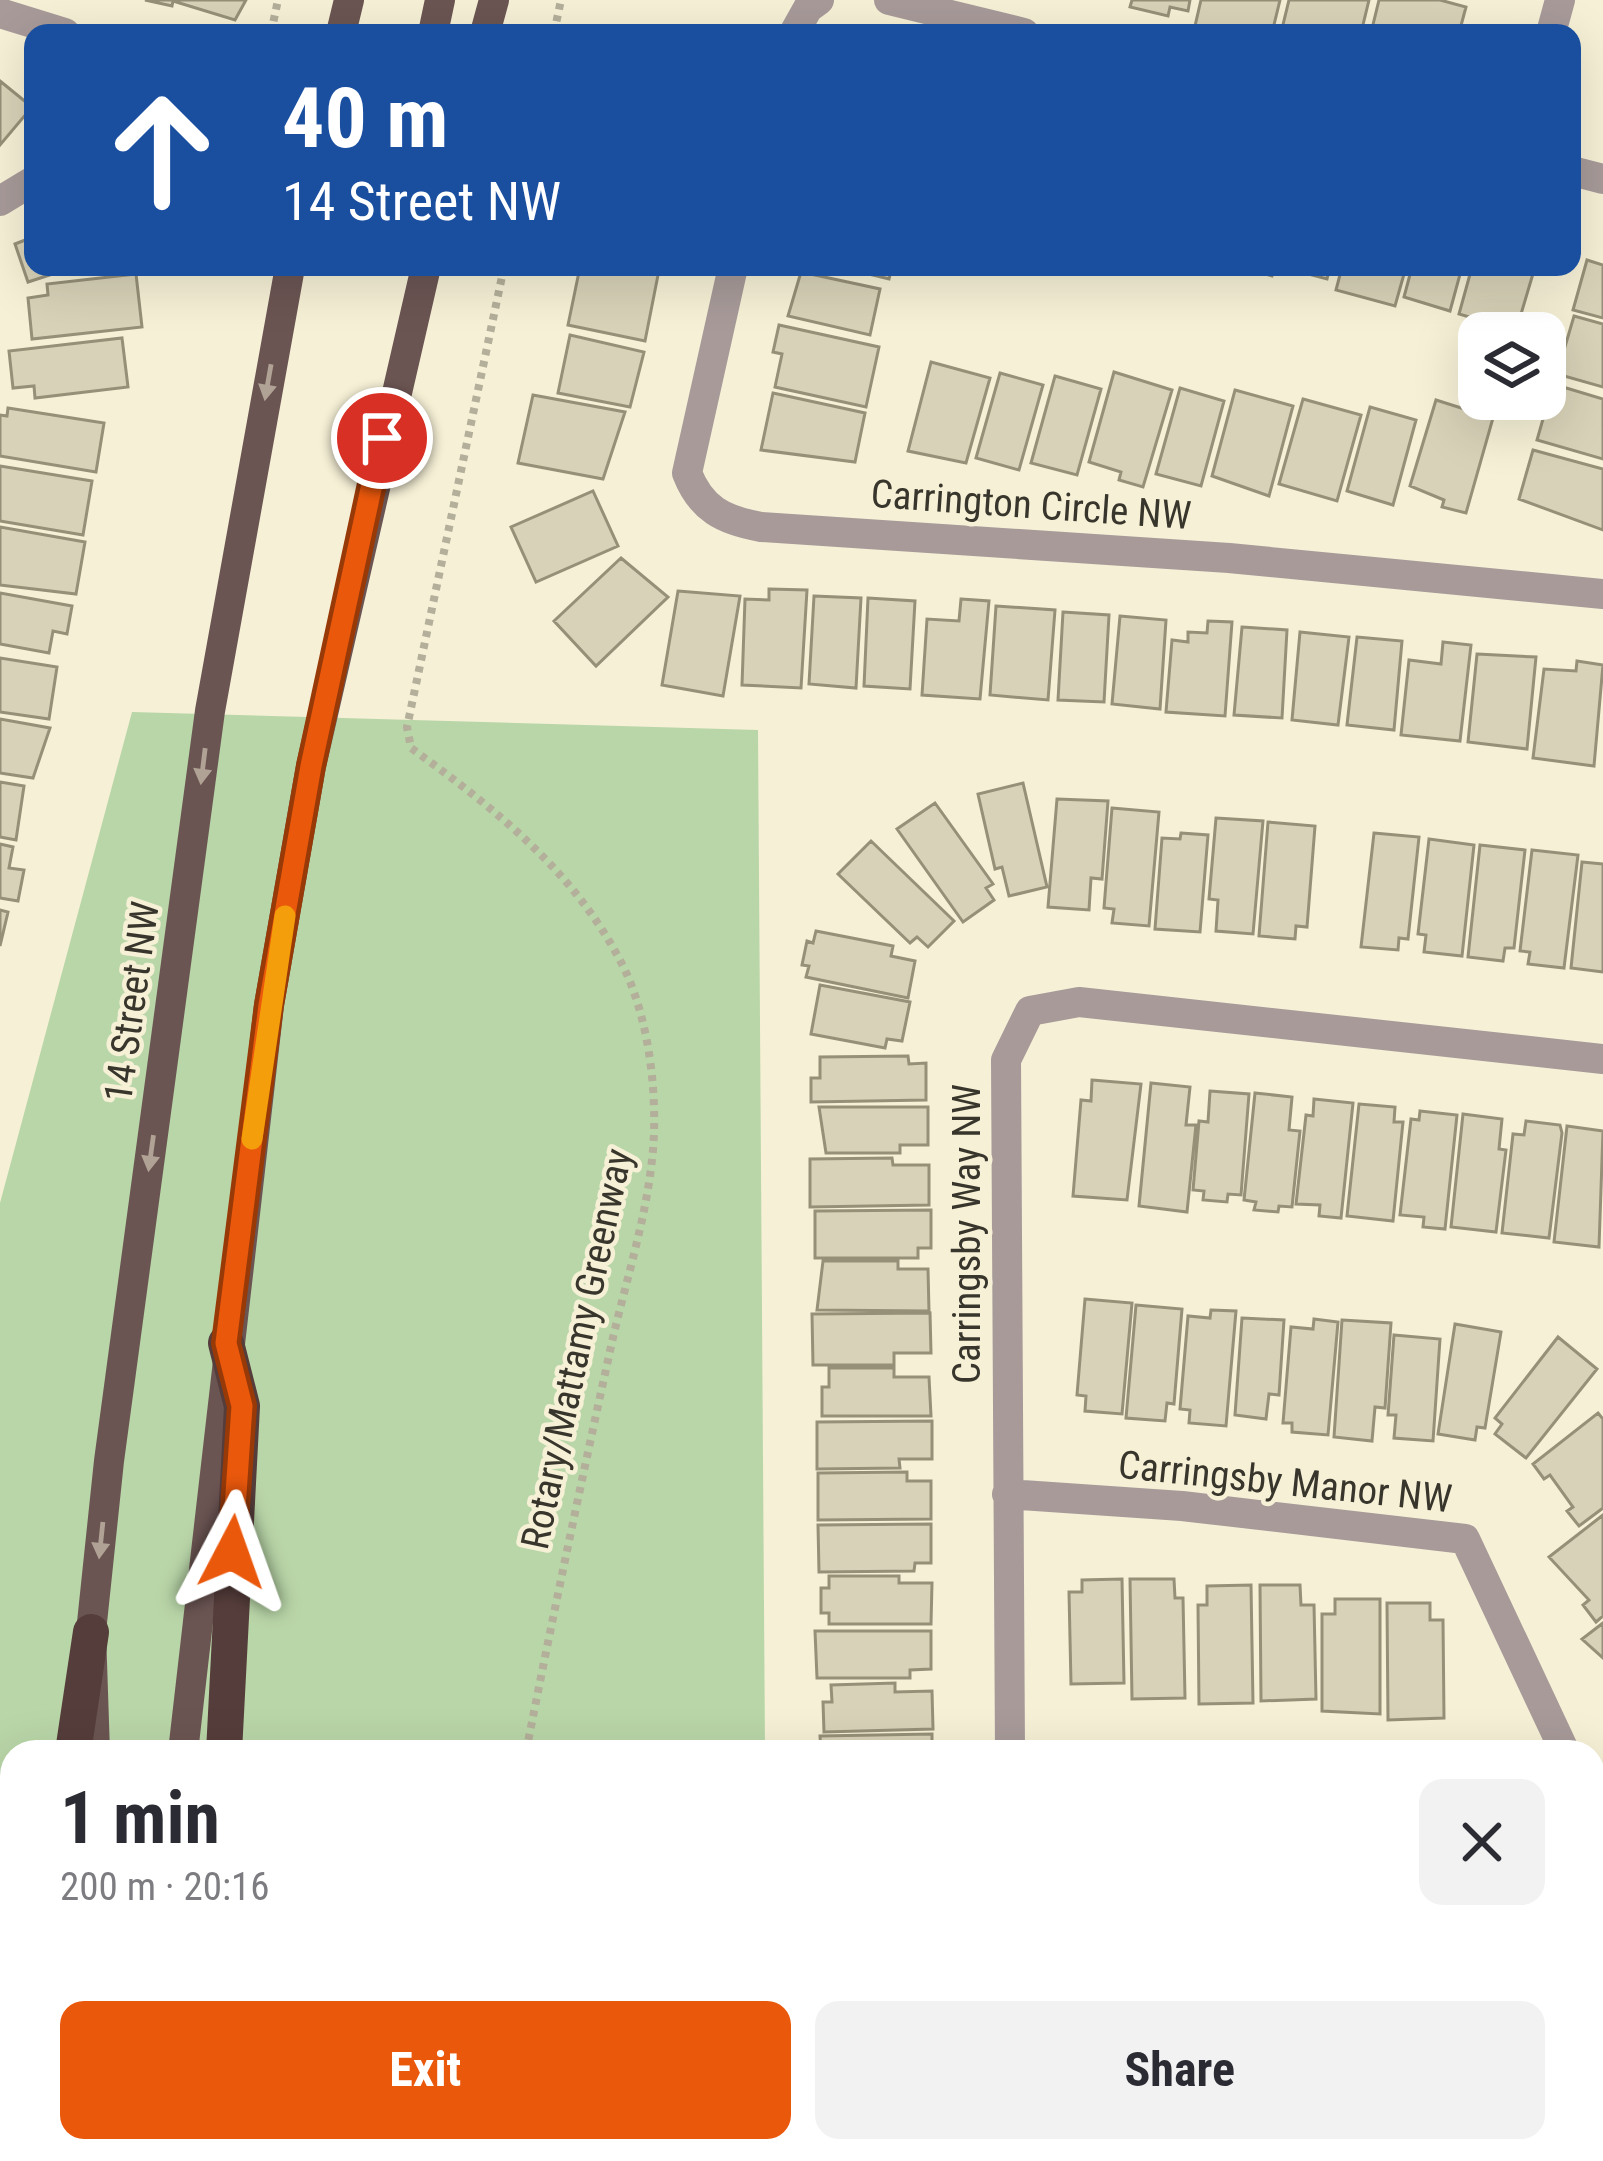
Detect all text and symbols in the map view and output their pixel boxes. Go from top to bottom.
text: 40 m [282,69,449,168]
icon: ahead [84,72,240,228]
text: 14 Street NW [282,170,561,233]
map controls [1458,312,1566,420]
button: layers [1458,312,1566,420]
one-way arrow [258,364,277,401]
pin [331,387,433,489]
icon: arrive [349,405,415,471]
street label: Carrington Circle NW [869,471,1193,539]
one-way arrow [193,748,212,786]
street label: 14 Street NW [95,899,169,1105]
street label: Carringsby Way NW [944,1084,990,1384]
one-way arrow [141,1135,160,1172]
street label: Rotary/Mattamy Greenway [512,1145,642,1553]
street label: Carringsby Manor NW [1116,1442,1454,1522]
position arrow [169,1489,295,1615]
one-way arrow [91,1522,110,1559]
text: 1 min [60,1776,220,1861]
button: close [1419,1779,1545,1905]
text: 200 m · 20:16 [60,1864,270,1910]
button: Exit [60,2001,791,2139]
button: Share [815,2001,1545,2139]

